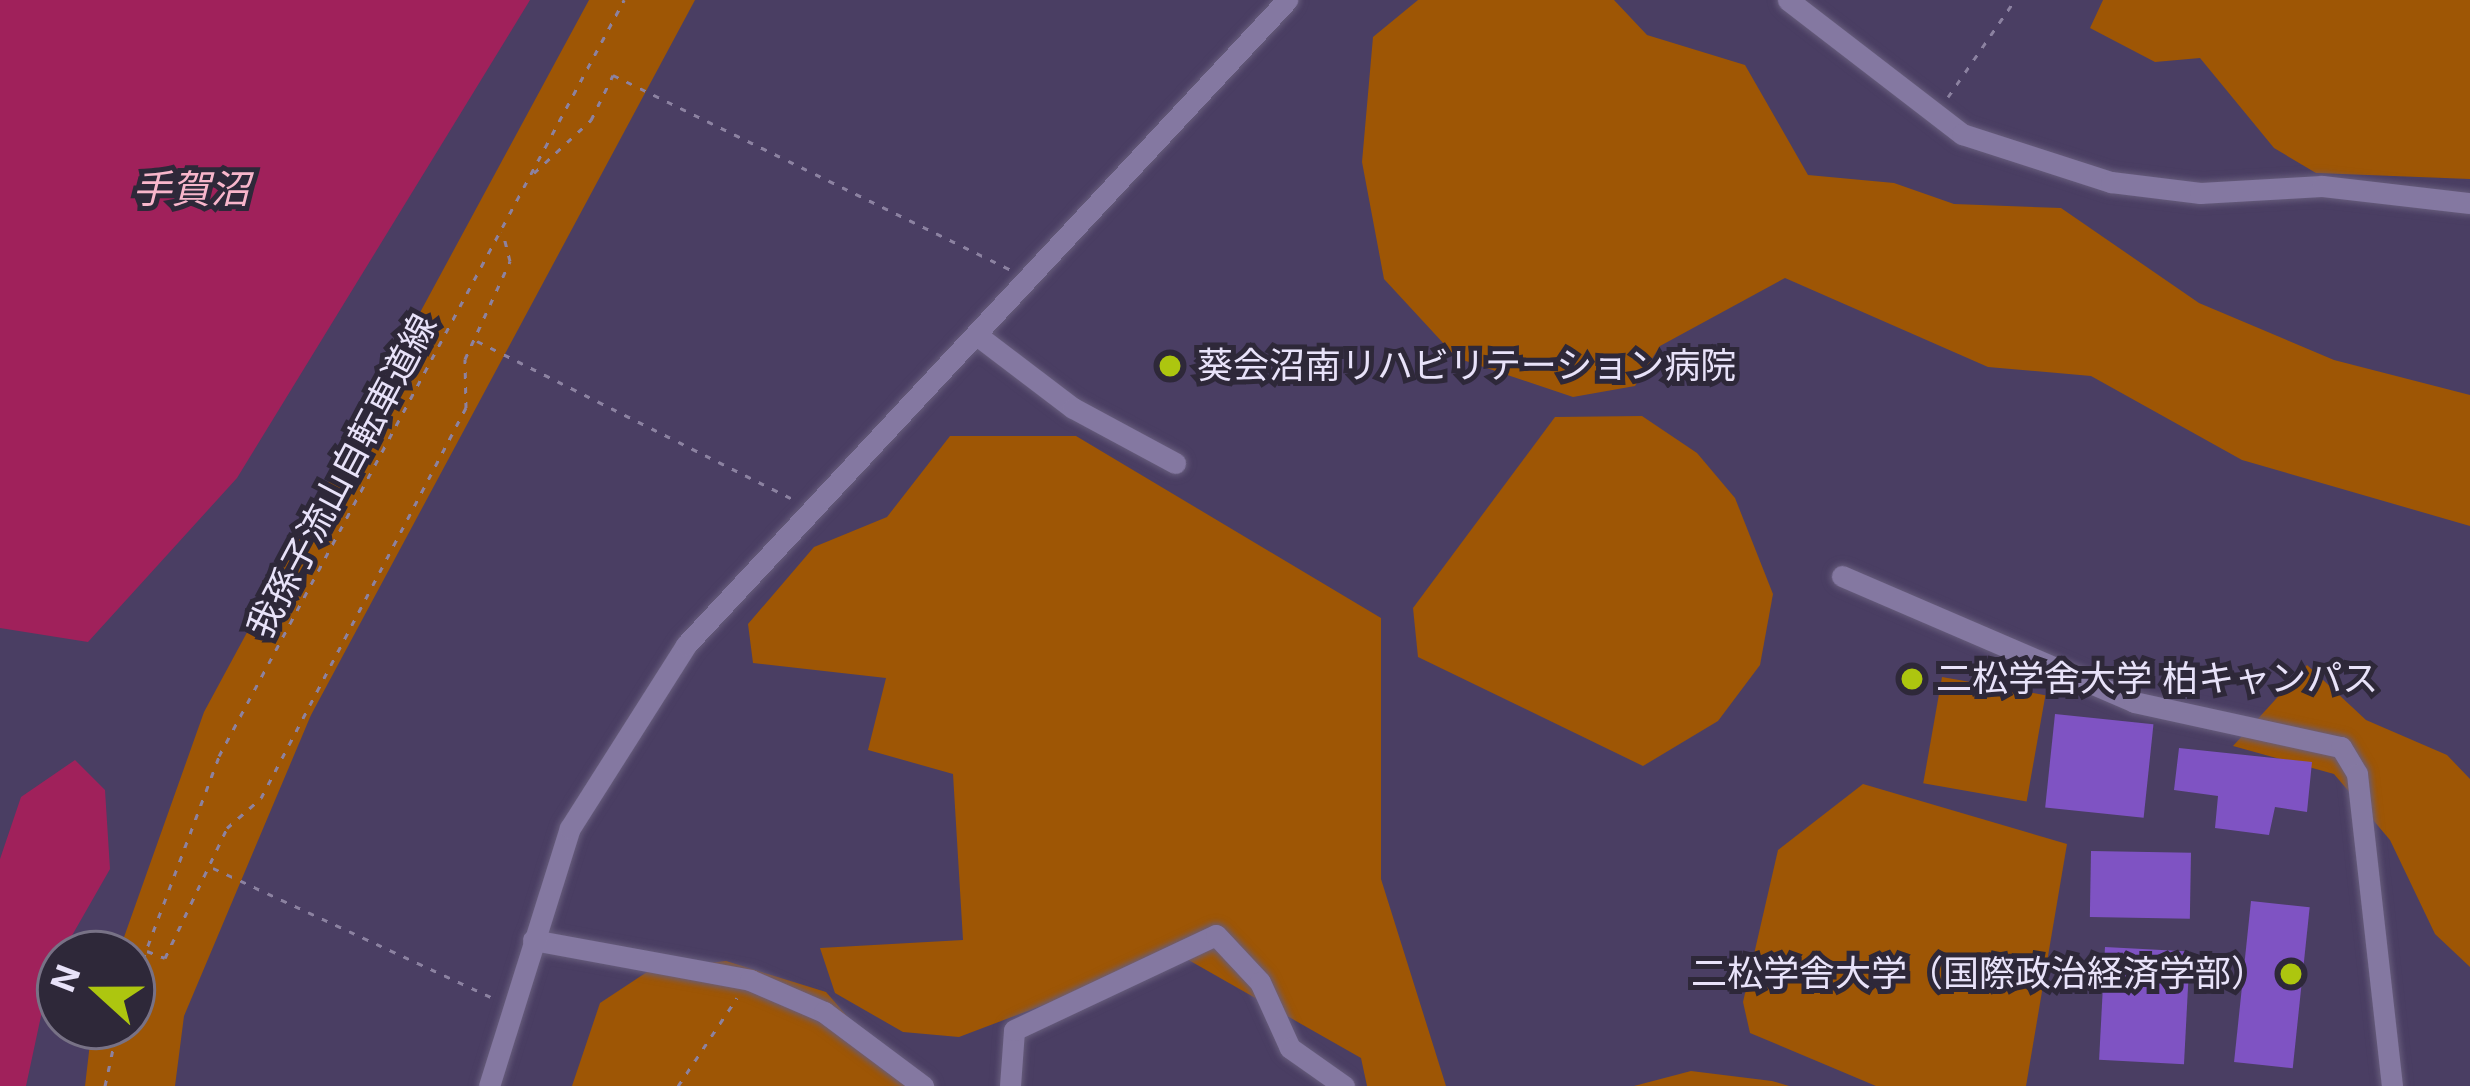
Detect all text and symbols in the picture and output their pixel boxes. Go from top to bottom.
water label: 手賀沼 [133,166,249,212]
street label: 我孫子流山自転車道線 [238,307,446,645]
place label: 葵会沼南リハビリテーション病院 [1197,344,1737,388]
marker: 葵会沼南リハビリテーション病院 [1154,350,1186,382]
place label: 二松学舍大学 柏キャンパス [1936,657,2378,701]
marker: 二松学舍大学 柏キャンパス [1899,666,1925,692]
north arrow [36,930,156,1050]
place label: 二松学舎大学（国際政治経済学部） [1691,952,2267,996]
text: N [42,959,88,997]
marker: 二松学舎大学（国際政治経済学部） [2278,961,2304,987]

